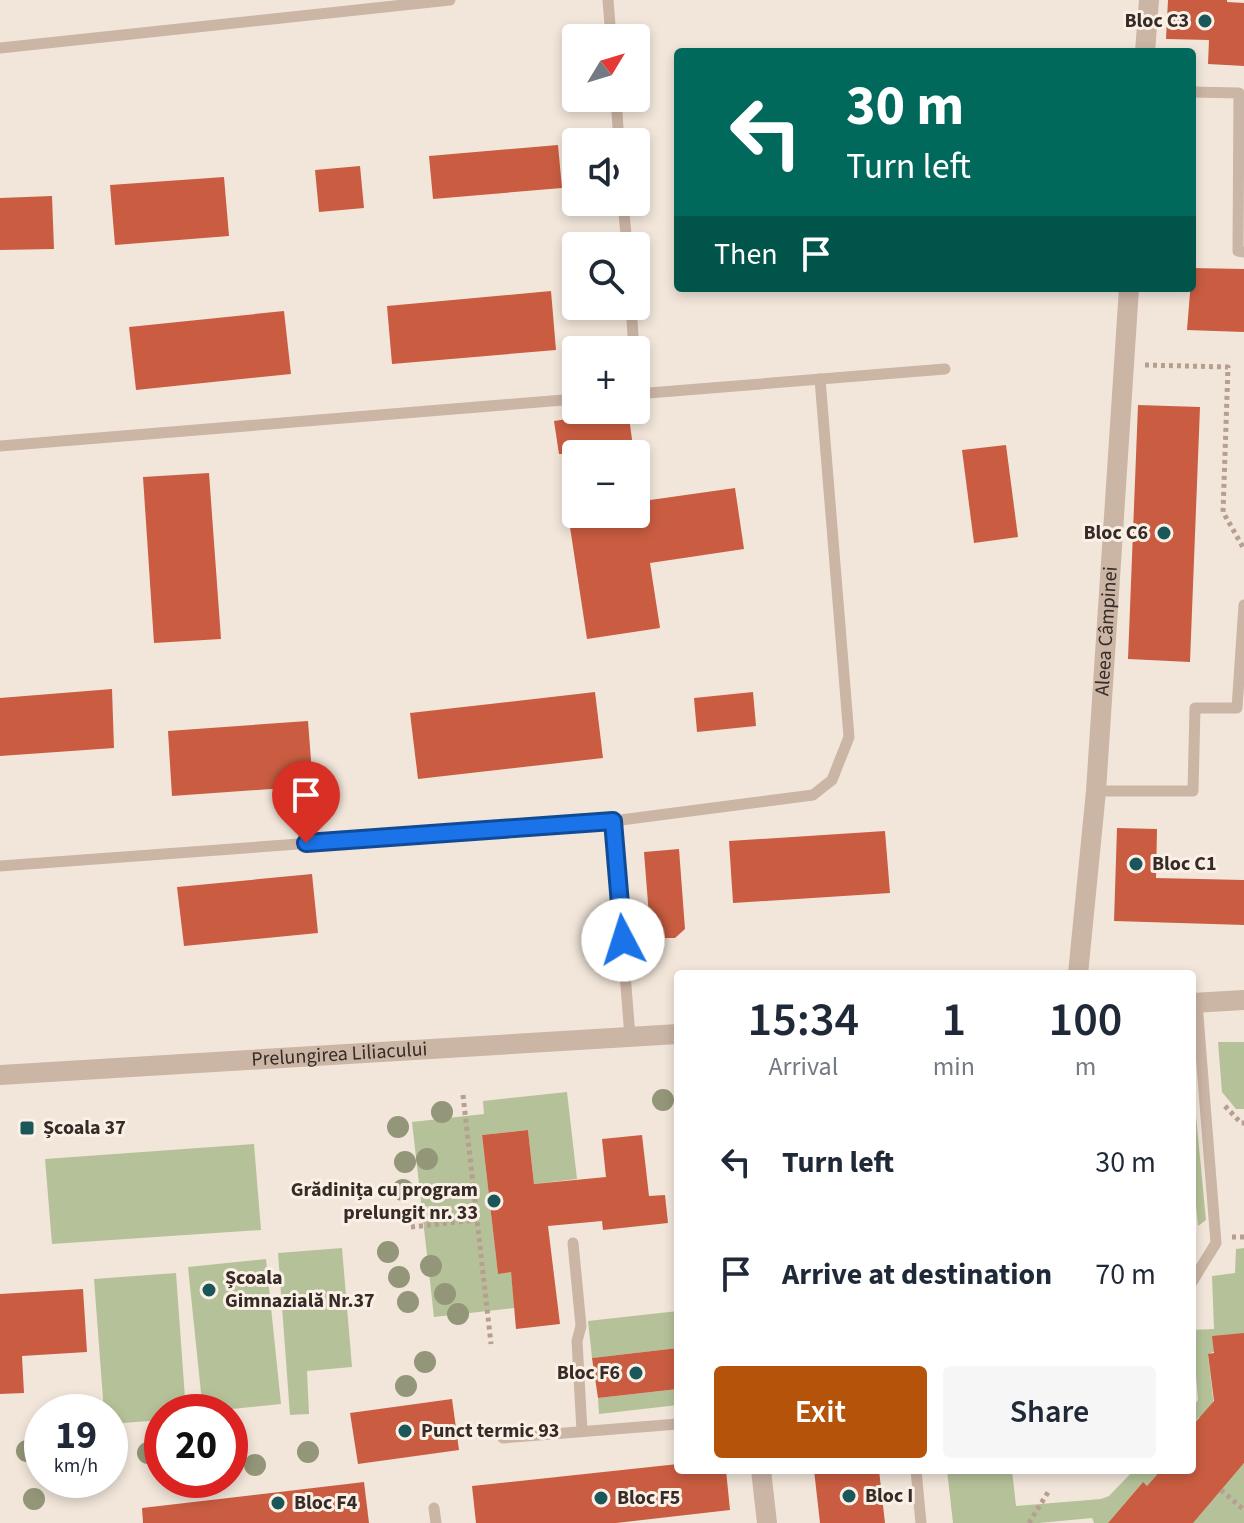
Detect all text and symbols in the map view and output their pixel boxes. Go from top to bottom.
place label: Bloc C3 [1125,7,1189,35]
marker: Bloc C3 [1196,12,1214,30]
north arrow [562,24,650,112]
map controls [562,24,650,528]
text: 30 m [846,67,964,146]
icon: left [714,80,818,184]
button: sound [562,128,650,216]
text: Turn left [846,141,971,192]
button: search [562,232,650,320]
icon: arrive [794,232,838,276]
text: Then [714,233,778,276]
button: + [562,336,650,424]
button: − [562,440,650,528]
place label: Bloc C6 [1084,519,1148,547]
marker: Bloc C6 [1155,524,1173,542]
street label: Aleea Câmpinei [1088,566,1125,697]
pin [272,761,340,843]
icon: arrive [284,773,328,817]
place label: Bloc C1 [1152,850,1216,878]
marker: Bloc C1 [1127,855,1145,873]
position arrow [581,898,665,982]
text: 15:34 [748,986,859,1054]
text: 1 [942,986,966,1054]
text: 100 [1049,986,1122,1054]
street label: Prelungirea Liliacului [251,1035,428,1074]
text: Arrival [768,1048,838,1085]
text: min [933,1048,975,1085]
text: m [1075,1048,1096,1085]
place label: Școala 37 [43,1114,126,1142]
marker: Școala 37 [18,1119,36,1137]
icon: left [714,1140,758,1184]
text: Turn left [782,1141,894,1184]
text: 30 m [1095,1141,1156,1184]
place label: Grădinița cu program prelungit nr. 33 [291,1176,478,1227]
marker: Grădinița cu program prelungit nr. 33 [485,1192,503,1210]
icon: arrive [714,1252,758,1296]
text: Arrive at destination [782,1253,1052,1296]
text: 70 m [1095,1253,1156,1296]
place label: Școala Gimnazială Nr.37 [225,1264,375,1315]
marker: Școala Gimnazială Nr.37 [200,1281,218,1299]
place label: Bloc F6 [557,1359,620,1387]
marker: Bloc F6 [627,1364,645,1382]
button: Exit [714,1366,927,1458]
button: Share [943,1366,1156,1458]
speed limit sign: 20 [144,1394,248,1498]
text: 19 [55,1407,97,1464]
place label: Punct termic 93 [421,1417,559,1445]
marker: Punct termic 93 [396,1422,414,1440]
text: km/h [54,1452,98,1480]
place label: Bloc I [865,1482,913,1510]
place label: Bloc F5 [617,1484,680,1512]
marker: Bloc I [840,1487,858,1505]
place label: Bloc F4 [294,1489,358,1517]
marker: Bloc F5 [592,1489,610,1507]
marker: Bloc F4 [269,1494,287,1512]

